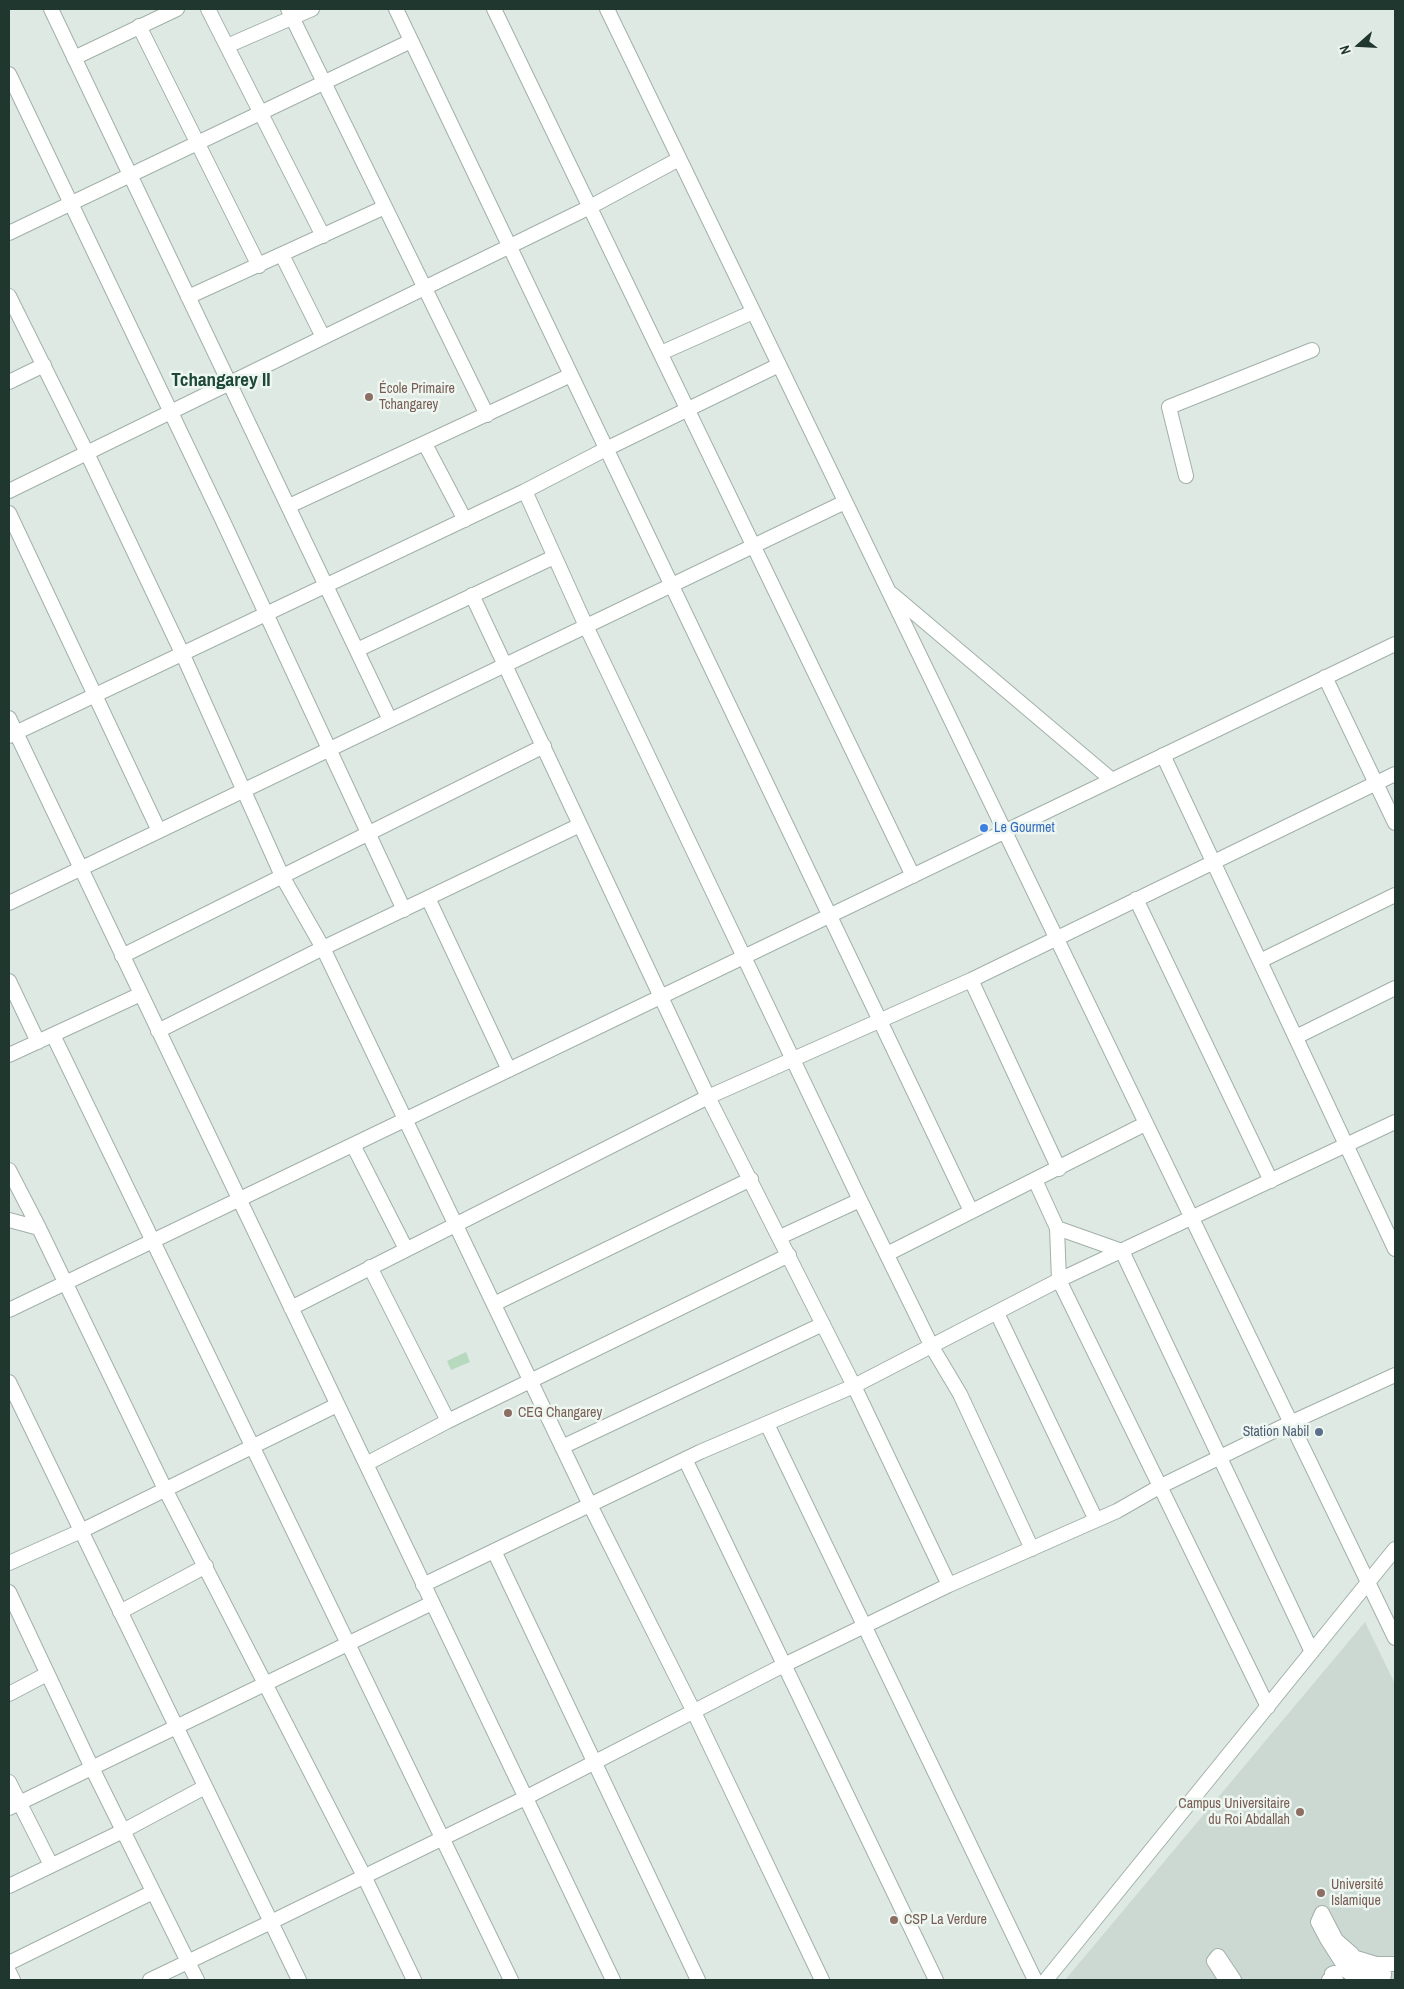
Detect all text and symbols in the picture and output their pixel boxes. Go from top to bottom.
north arrow [1334,20,1384,70]
text: N [1335,43,1355,57]
district label: Tchangarey II [171,370,271,392]
place label: École Primaire Tchangarey [379,381,455,414]
marker: École Primaire Tchangarey [363,391,375,403]
place label: Le Gourmet [994,820,1055,836]
marker: Le Gourmet [978,822,990,834]
place label: CEG Changarey [518,1405,602,1421]
marker: CEG Changarey [502,1407,514,1419]
place label: Station Nabil [1243,1424,1309,1440]
marker: Station Nabil [1313,1426,1325,1438]
place label: Campus Universitaire du Roi Abdallah [1178,1796,1290,1828]
marker: Campus Universitaire du Roi Abdallah [1294,1806,1306,1818]
place label: Université Islamique [1331,1877,1383,1910]
marker: Université Islamique [1315,1887,1327,1899]
place label: CSP La Verdure [904,1912,987,1928]
marker: CSP La Verdure [888,1914,900,1926]

